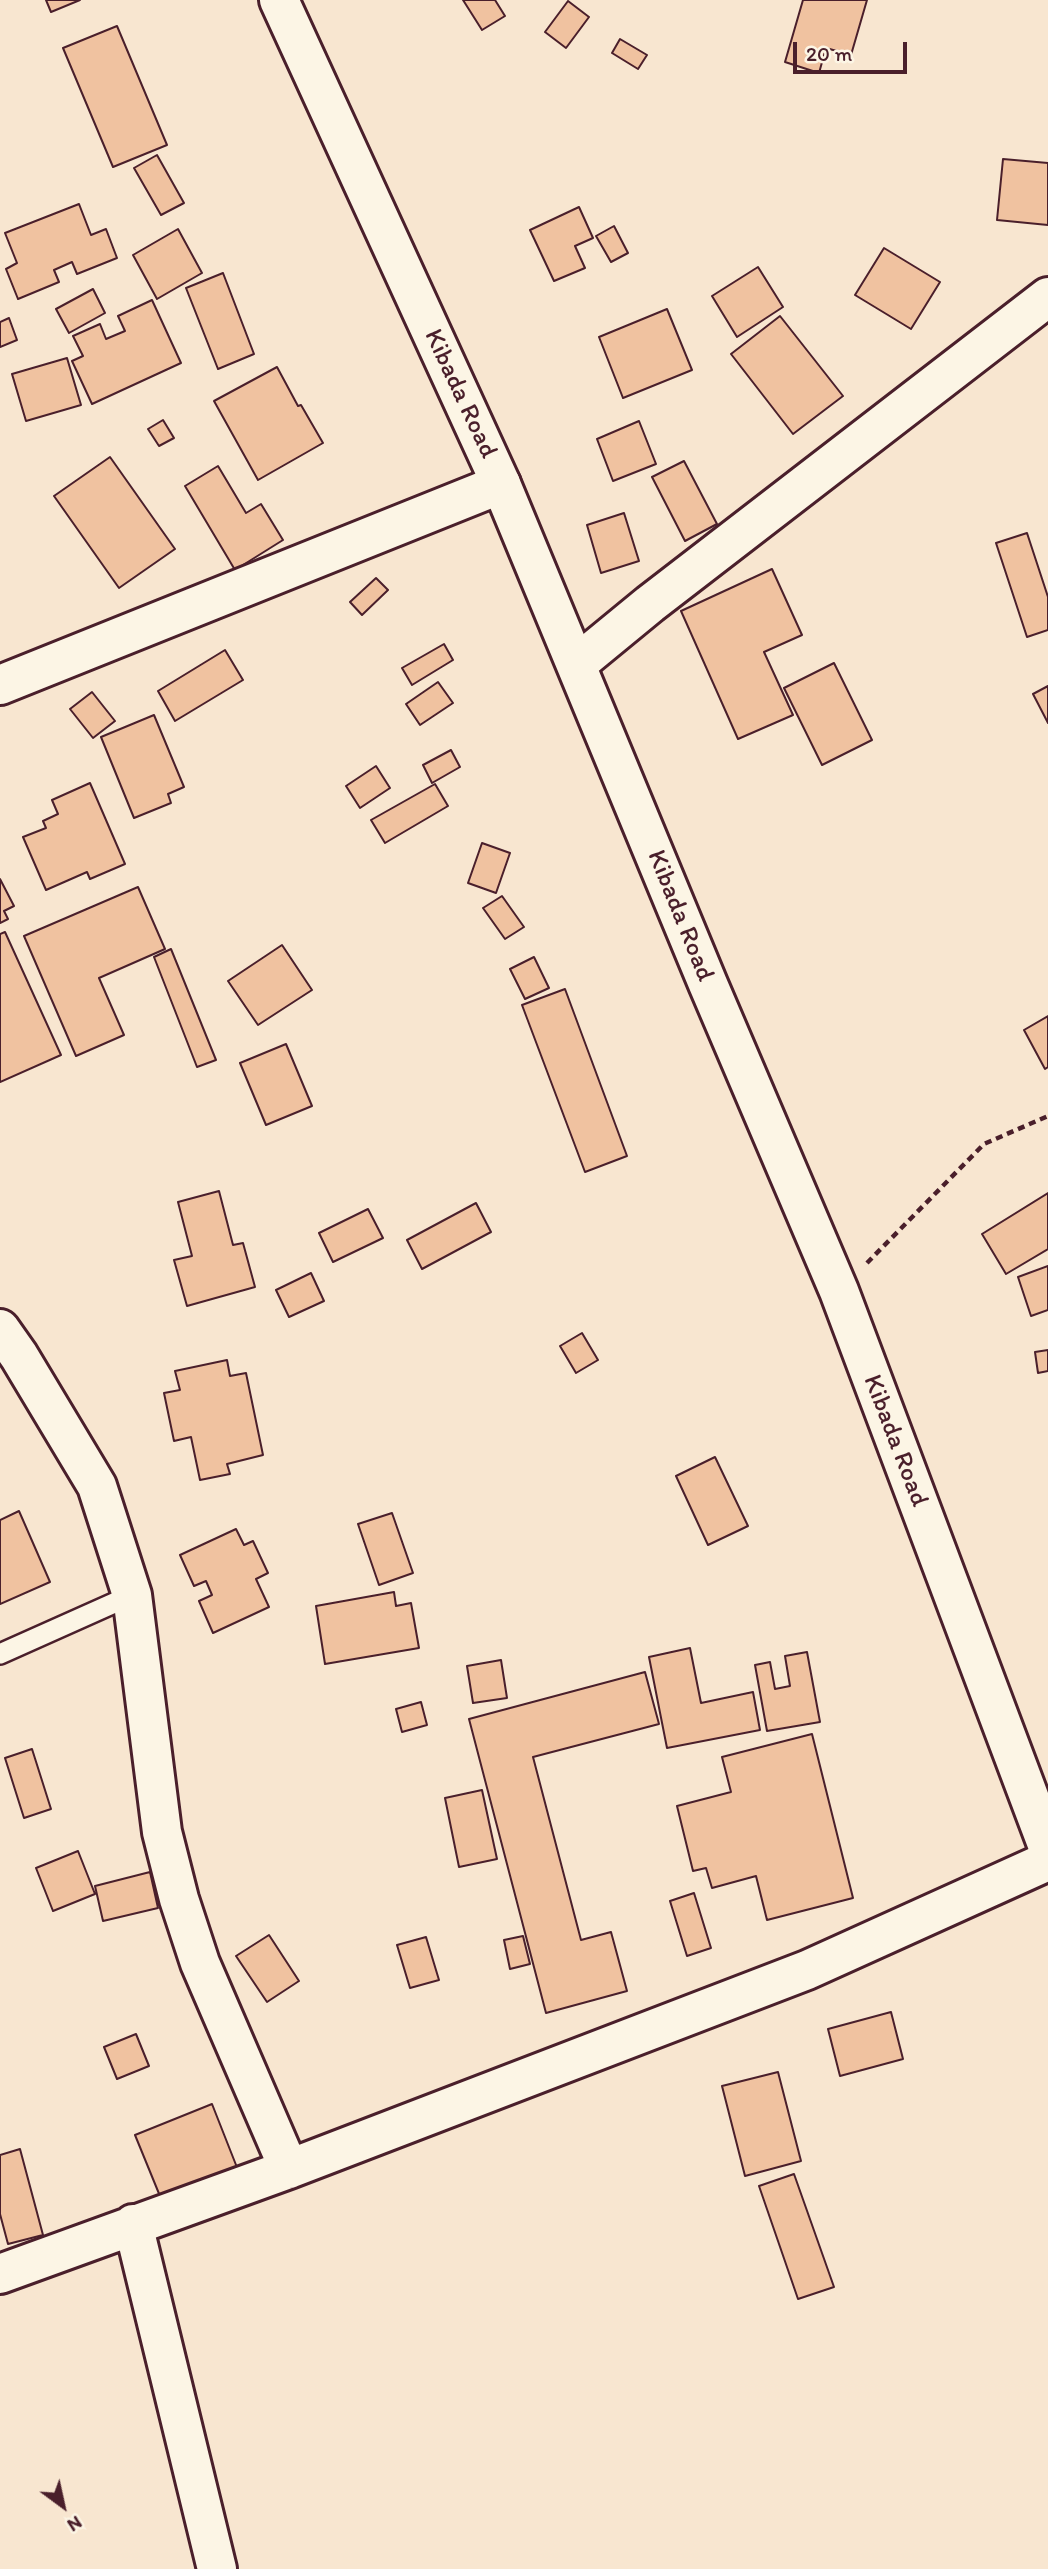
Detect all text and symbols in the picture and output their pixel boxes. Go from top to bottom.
scale bar [796,28,910,72]
text: 20 m [806,41,852,66]
street label: Kibada Road [417,324,503,464]
street label: Kibada Road [640,846,720,986]
street label: Kibada Road [856,1371,934,1511]
north arrow [28,2471,98,2541]
text: N [63,2511,86,2537]

